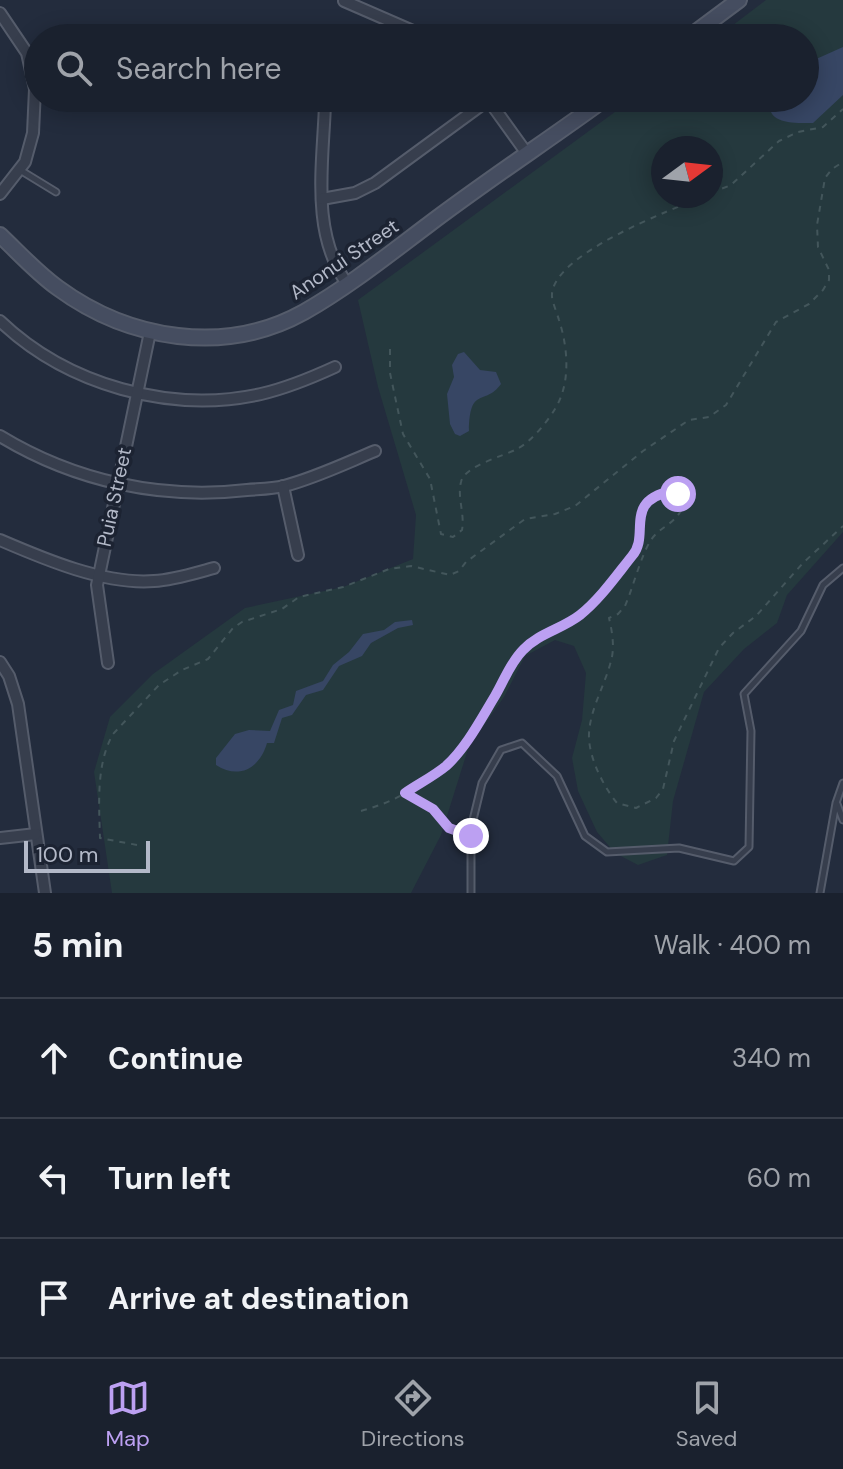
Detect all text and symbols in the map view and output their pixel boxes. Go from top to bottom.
search box [24,24,819,112]
icon: search [52,46,96,90]
text: Search here [116,49,282,88]
north arrow [651,136,723,208]
street label: Anonui Street [284,213,404,305]
street label: Puia Street [91,445,137,549]
route start [660,476,696,512]
route end [453,818,489,854]
scale bar [24,837,150,873]
text: 100 m [36,840,98,869]
text: 5 min [32,923,123,968]
text: Walk · 400 m [654,928,811,962]
icon: ahead [32,1036,76,1080]
text: Continue [108,1039,243,1078]
text: 340 m [732,1041,811,1075]
icon: left [32,1156,76,1200]
text: Turn left [108,1159,231,1198]
text: 60 m [747,1161,811,1195]
icon: arrive [32,1276,76,1320]
text: Arrive at destination [108,1279,409,1318]
tab: Map [106,1376,150,1453]
tab: Directions [361,1376,465,1453]
tab: Saved [676,1376,737,1453]

